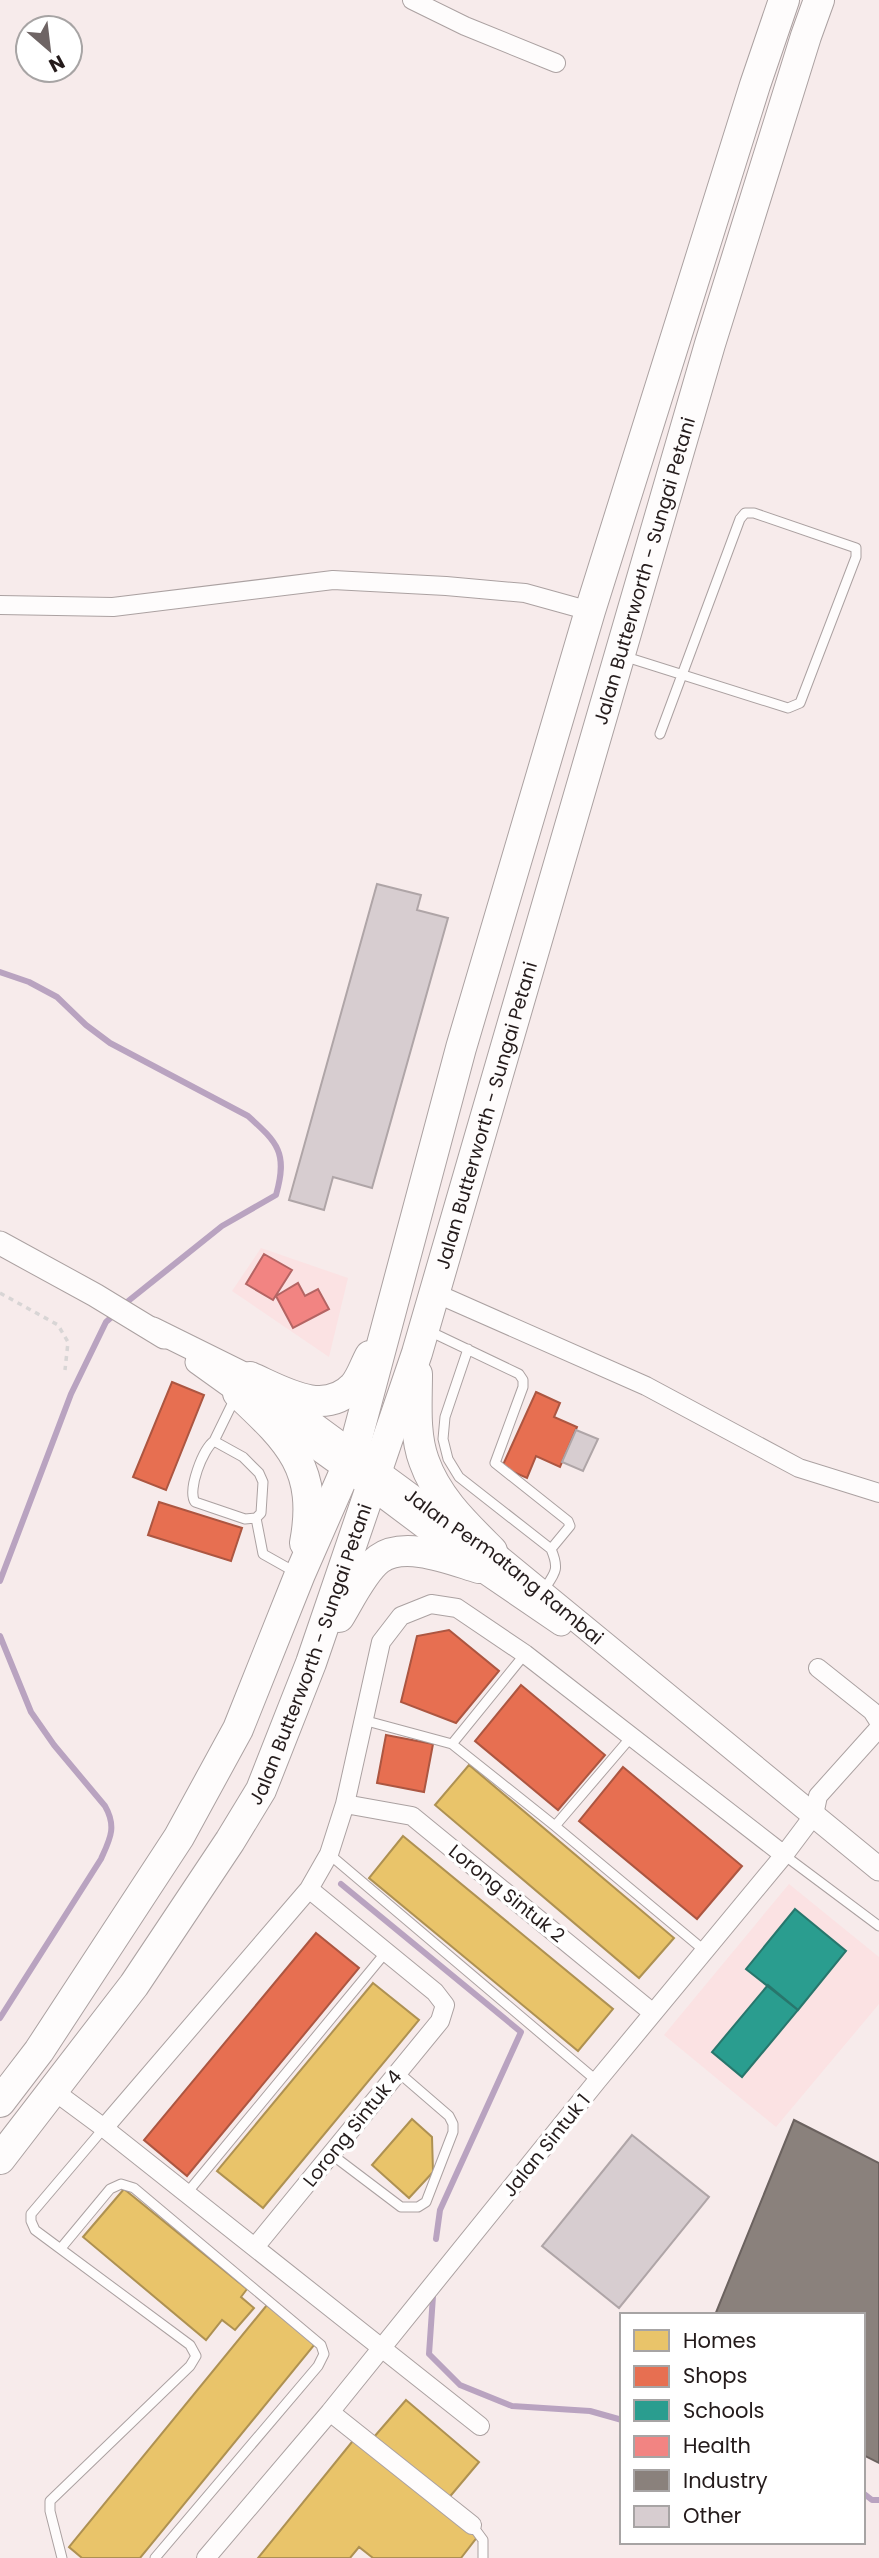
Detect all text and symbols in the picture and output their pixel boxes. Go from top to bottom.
north arrow [14,14,84,84]
text: N [44,48,69,79]
street label: Jalan Butterworth - Sungai Petani [587,414,702,728]
street label: Jalan Butterworth - Sungai Petani [429,958,544,1273]
street label: Jalan Permatang Rambai [399,1482,609,1651]
street label: Jalan Butterworth - Sungai Petani [242,1500,379,1810]
street label: Lorong Sintuk 2 [443,1838,571,1949]
street label: Lorong Sintuk 4 [297,2064,408,2193]
street label: Jalan Sintuk 1 [496,2088,596,2203]
legend [620,2313,865,2544]
text: Homes [683,2326,757,2355]
text: Shops [683,2361,747,2390]
text: Schools [683,2396,765,2425]
text: Health [683,2431,751,2460]
text: Industry [683,2466,768,2495]
text: Other [683,2501,742,2530]

